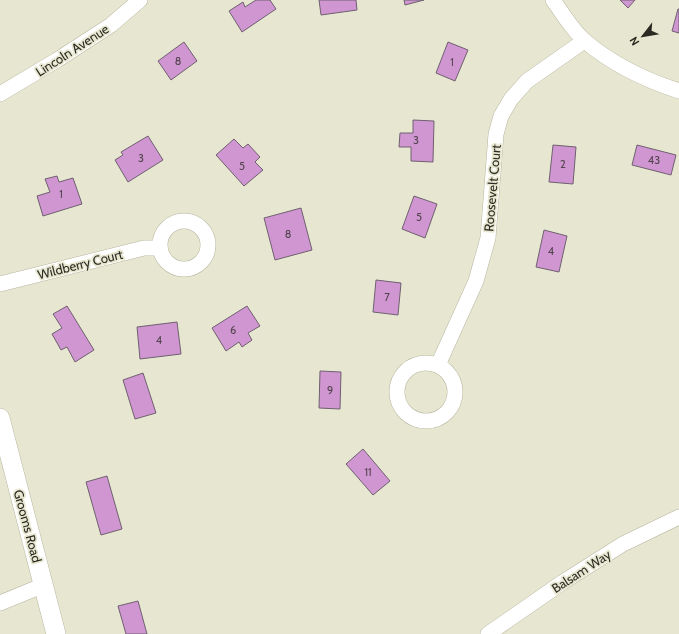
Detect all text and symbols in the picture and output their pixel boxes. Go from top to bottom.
north arrow [623,16,663,56]
street label: Lincoln Avenue [32,20,112,80]
text: N [626,34,642,48]
house number: 8 [175,54,181,68]
house number: 1 [450,55,454,69]
house number: 3 [413,133,419,147]
street label: Roosevelt Court [480,143,504,232]
house number: 3 [138,151,144,165]
house number: 43 [648,153,660,167]
house number: 2 [560,157,566,171]
house number: 5 [239,159,245,173]
house number: 1 [59,187,63,201]
house number: 5 [416,210,422,224]
house number: 8 [285,227,291,241]
house number: 4 [548,244,555,258]
street label: Wildberry Court [36,246,125,282]
house number: 7 [384,290,390,304]
house number: 6 [230,323,236,337]
house number: 4 [156,333,163,347]
house number: 9 [327,383,333,397]
house number: 11 [364,465,372,479]
street label: Grooms Road [11,488,45,564]
street label: Balsam Way [548,546,614,596]

